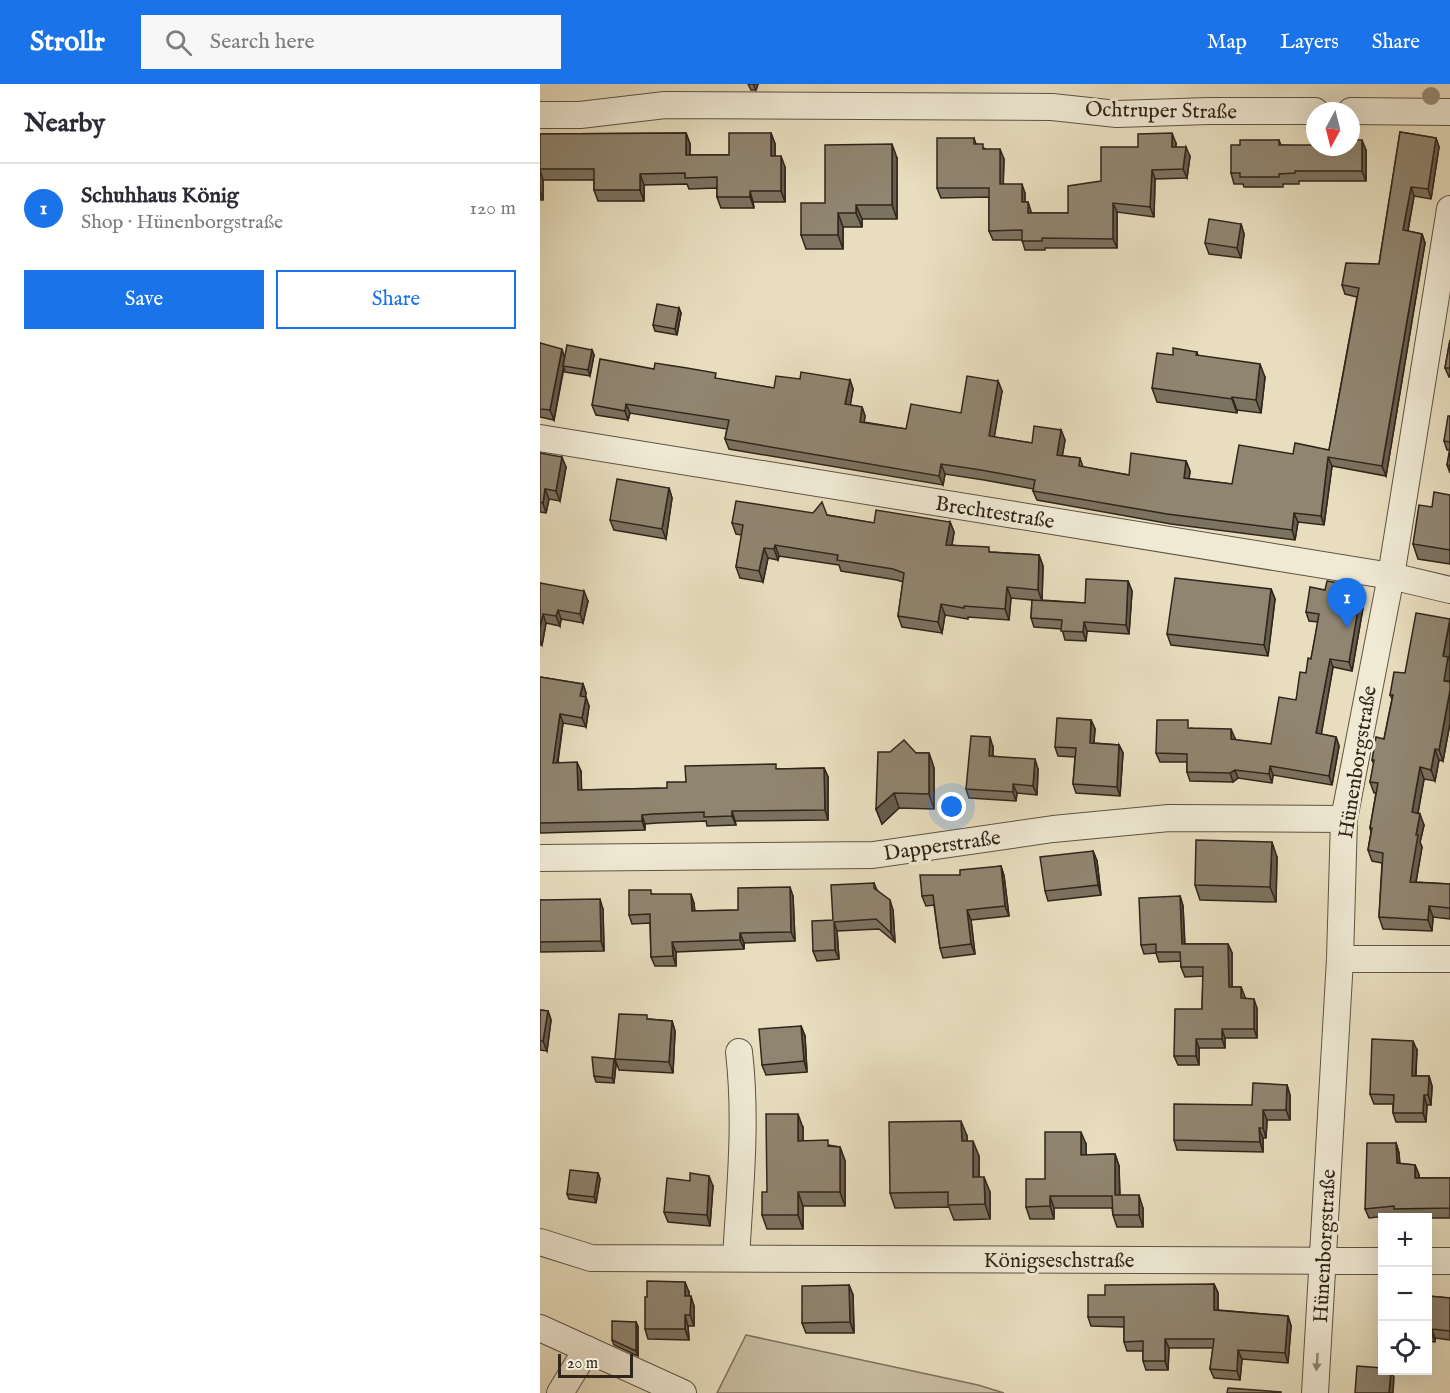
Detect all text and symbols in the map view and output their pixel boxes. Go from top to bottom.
search box [141,15,561,69]
text: Strollr [30,25,105,60]
icon: search [162,26,195,59]
text: Search here [210,28,315,56]
text: Map [1207,29,1247,56]
text: Layers [1280,29,1339,56]
text: Share [1372,29,1420,56]
street label: Ochtruper Straße [1085,97,1237,126]
north arrow [1306,102,1360,156]
text: Nearby [24,107,105,140]
text: Schuhhaus König [81,182,239,210]
text: 1 [40,196,47,221]
text: 120 m [470,196,516,221]
text: Shop · Hünenborgstraße [81,210,283,235]
button: Save [24,270,264,329]
button: Share [276,270,516,329]
street label: Brechtestraße [933,491,1057,536]
pin: 1 [1328,578,1366,628]
street label: Hünenborgstraße [1333,684,1384,840]
your location [937,792,966,821]
street label: Dapperstraße [882,825,1003,868]
street label: Hünenborgstraße [1308,1168,1343,1324]
map controls [1378,1213,1432,1375]
button: + [1378,1213,1432,1267]
street label: Königseschstraße [984,1248,1135,1275]
button: − [1378,1267,1432,1321]
button: locate [1378,1321,1432,1375]
scale bar [558,1351,633,1378]
one-way arrow [1312,1352,1321,1371]
text: 20 m [567,1354,598,1374]

